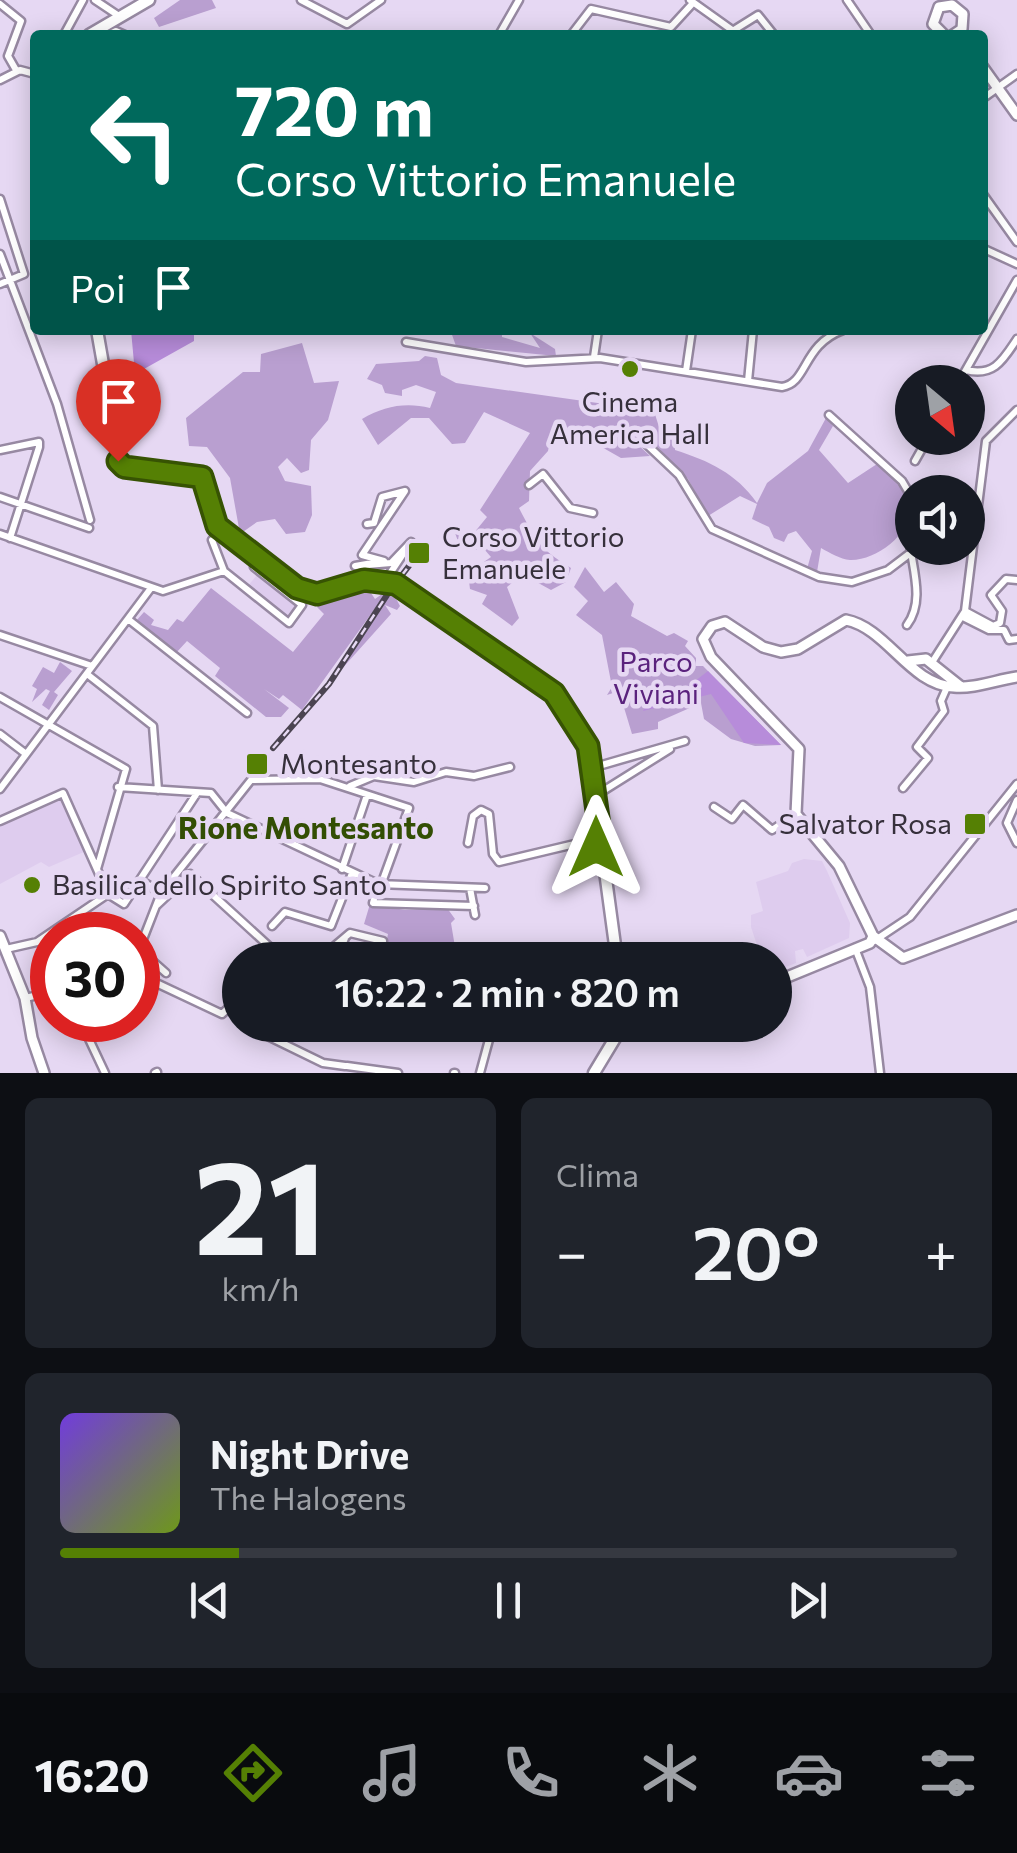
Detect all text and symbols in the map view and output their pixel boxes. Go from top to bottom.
text: 720 m [235,65,434,150]
icon: left [70,70,200,200]
text: Corso Vittorio Emanuele [235,150,736,205]
icon: arrive [146,260,201,315]
text: Poi [70,264,126,311]
marker: Cinema America Hall [619,358,641,380]
pin [76,359,161,462]
north arrow [895,365,985,455]
map controls [895,365,985,565]
icon: arrive [91,374,146,429]
place label: Cinema America Hall [550,384,710,450]
button: sound [895,475,985,565]
place label: Corso Vittorio Emanuele [442,519,624,585]
marker: Corso Vittorio Emanuele [406,540,432,566]
park label: Parco Viviani [613,644,699,710]
place label: Montesanto [280,746,437,780]
marker: Montesanto [244,751,270,777]
position arrow [544,795,648,899]
place label: Salvator Rosa [779,806,952,840]
district label: Rione Montesanto [178,808,434,845]
marker: Salvator Rosa [962,811,988,837]
place label: Basilica dello Spirito Santo [52,867,387,901]
marker: Basilica dello Spirito Santo [21,874,43,896]
speed limit sign: 30 [30,912,160,1042]
text: 16:22 · 2 min · 820 m [334,968,680,1015]
text: 21 [194,1123,327,1282]
text: Clima [556,1154,639,1194]
text: 20° [692,1204,820,1295]
text: − [556,1217,587,1284]
text: + [925,1217,957,1284]
text: km/h [222,1268,299,1308]
text: Night Drive [210,1430,409,1477]
text: The Halogens [210,1477,407,1517]
icon: previous [182,1573,237,1628]
icon: pause [481,1573,536,1628]
icon: next [780,1573,835,1628]
icon: directions [218,1738,288,1808]
icon: music [357,1738,427,1808]
icon: phone [496,1738,566,1808]
icon: climate [635,1738,705,1808]
icon: car [774,1738,844,1808]
icon: filters [913,1738,983,1808]
text: 16:20 [34,1746,150,1801]

